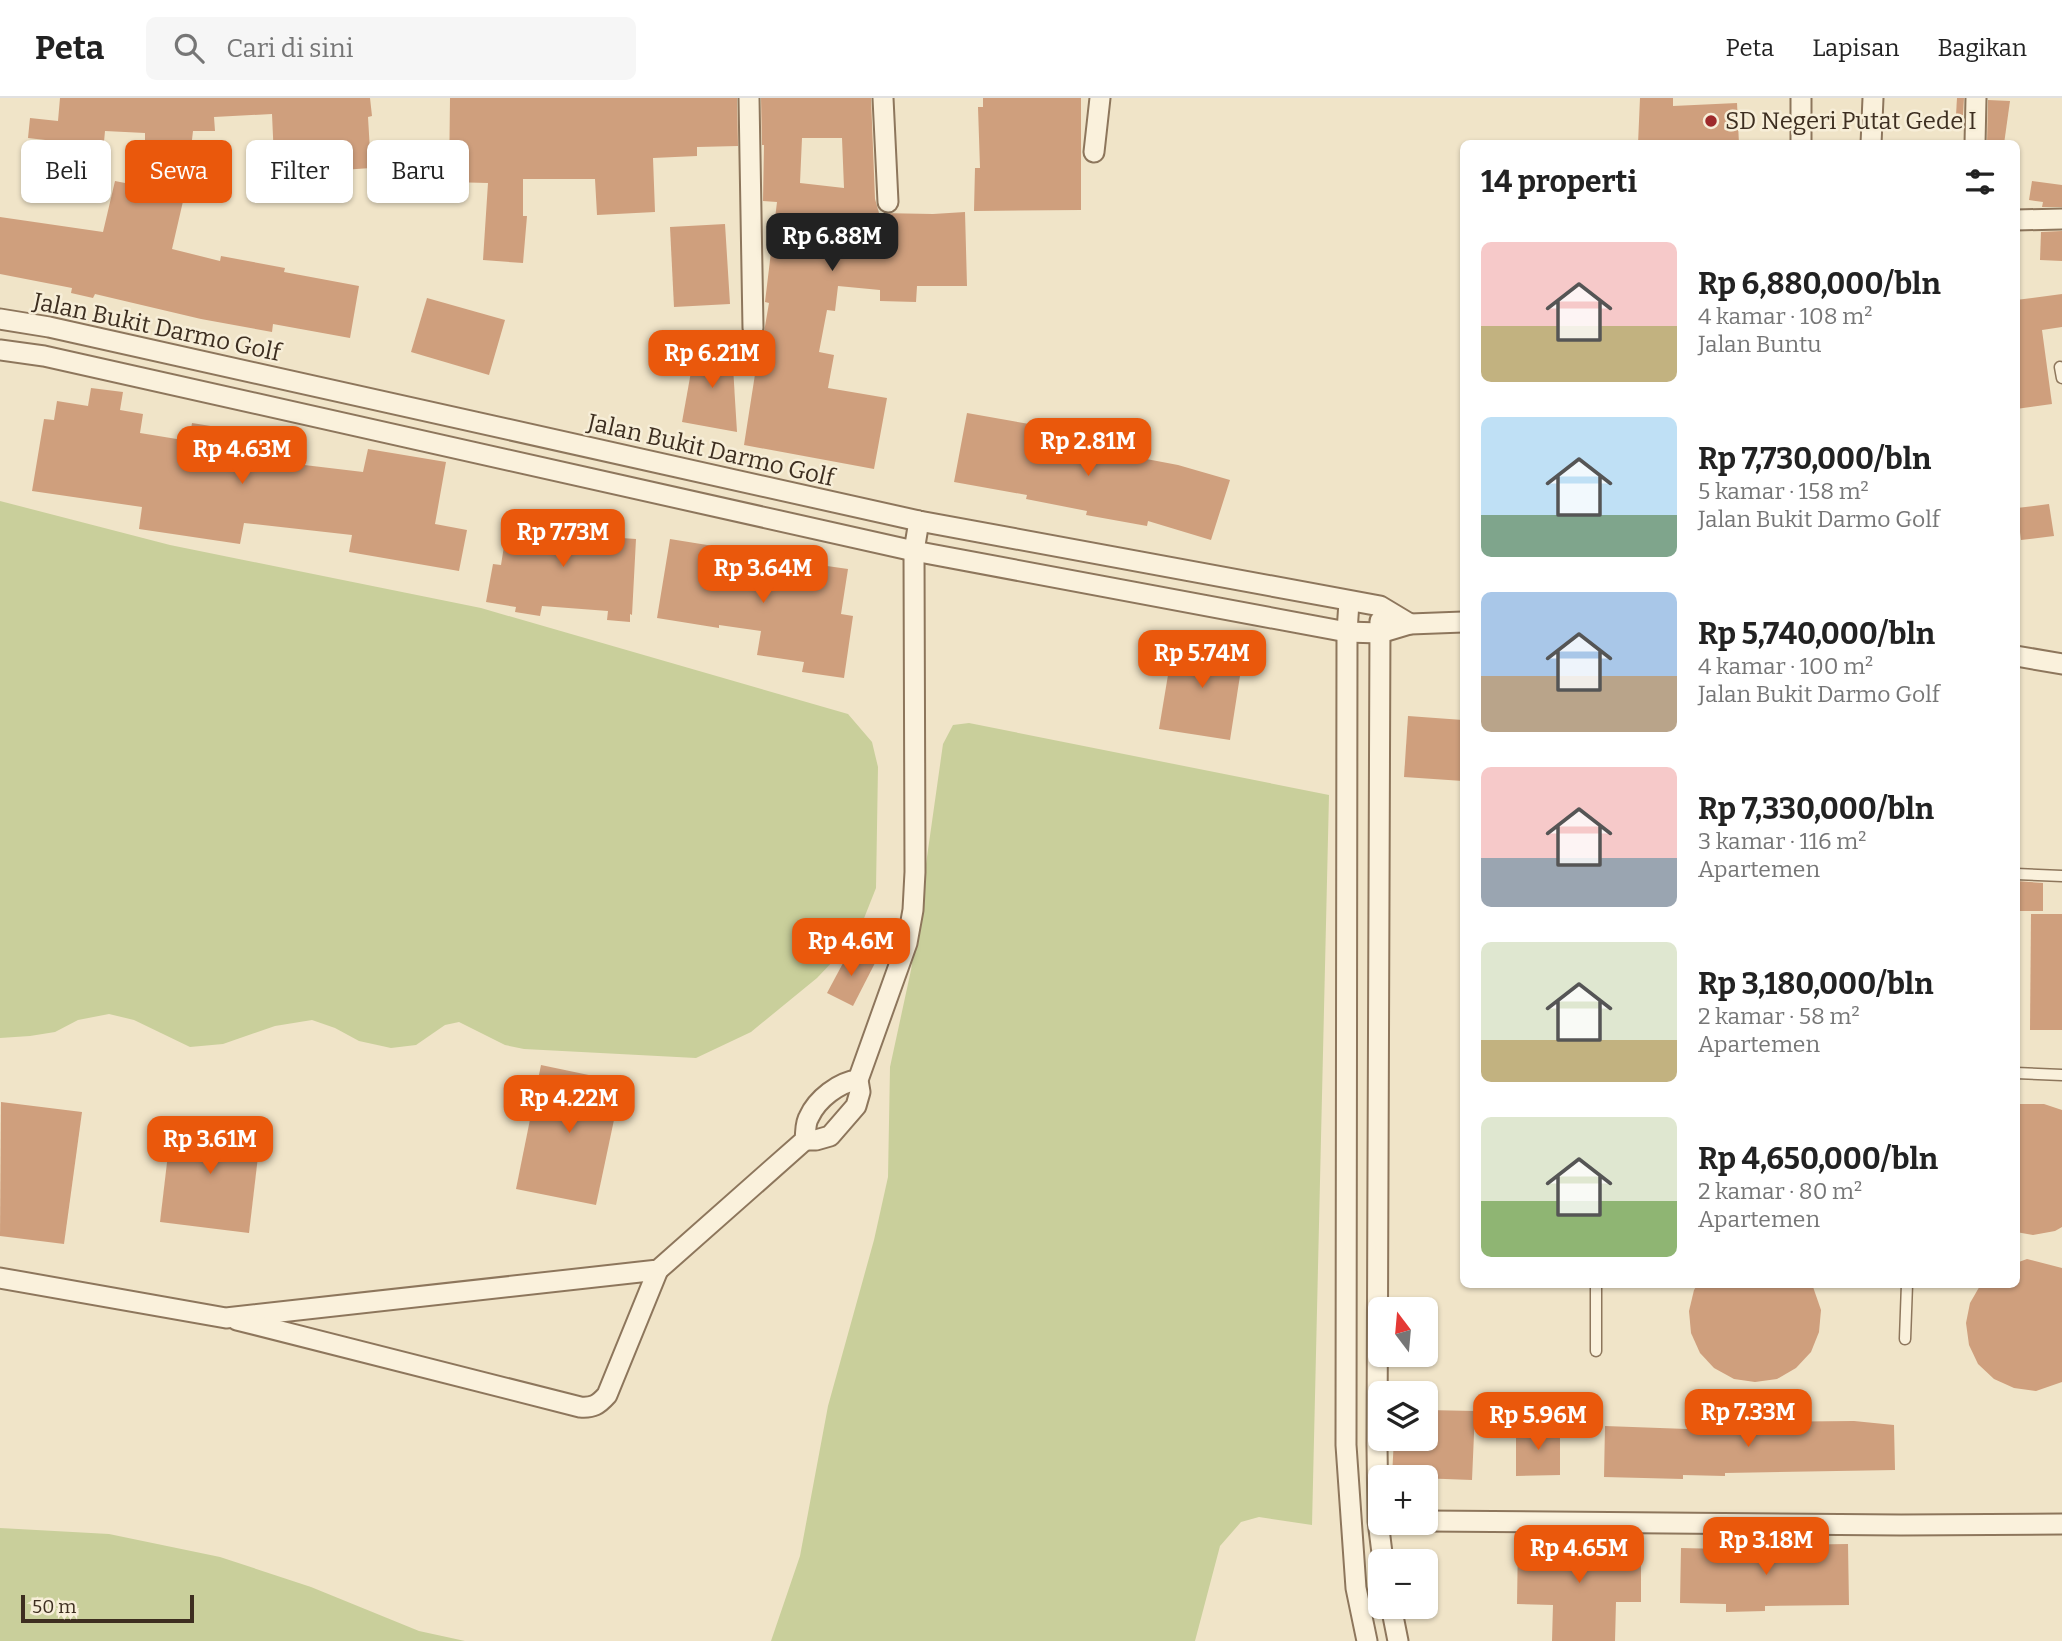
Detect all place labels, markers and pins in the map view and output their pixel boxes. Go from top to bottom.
place label: SD Negeri Putat Gede I [1725,107,1977,135]
marker: SD Negeri Putat Gede I [1703,113,1719,129]
pin: Rp 6.88M [760,214,904,273]
pin: Rp 6.21M [640,330,784,390]
pin: Rp 2.81M [1016,418,1160,478]
pin: Rp 4.63M [170,426,314,486]
pin: Rp 7.73M [491,510,635,569]
pin: Rp 3.64M [691,546,835,605]
pin: Rp 5.74M [1130,630,1274,690]
pin: Rp 4.6M [786,918,916,978]
pin: Rp 4.22M [497,1076,641,1135]
pin: Rp 3.61M [138,1116,282,1176]
pin: Rp 7.33M [1676,1390,1820,1449]
pin: Rp 5.96M [1466,1392,1610,1452]
pin: Rp 3.18M [1694,1518,1838,1577]
pin: Rp 4.65M [1507,1526,1651,1585]

